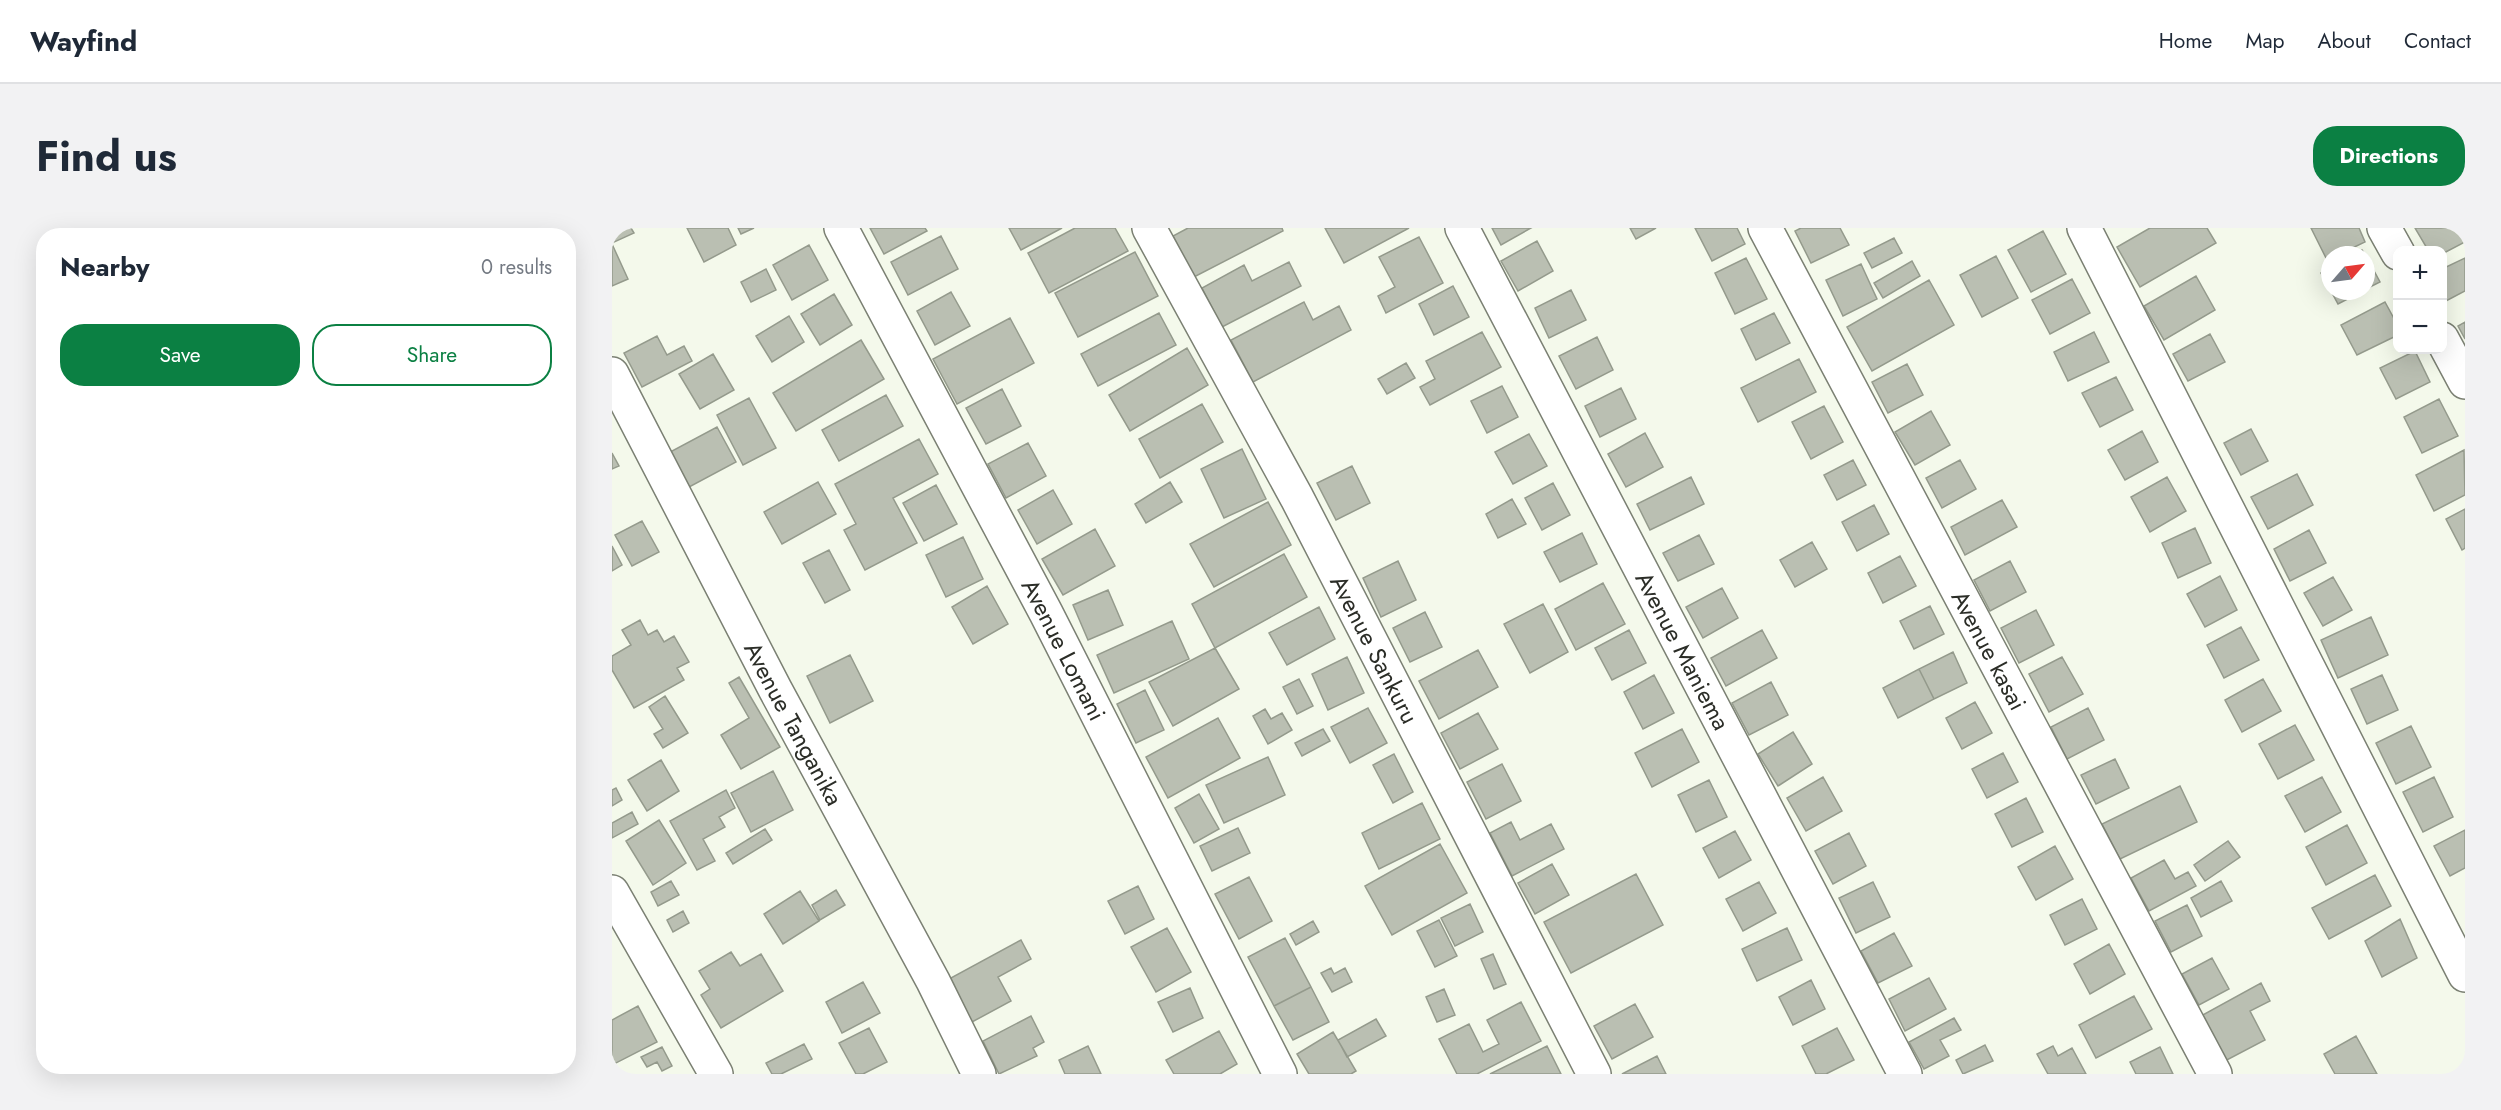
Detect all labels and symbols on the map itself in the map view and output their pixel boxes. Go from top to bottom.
north arrow [2321,246,2375,300]
street label: Avenue Maniema [1627,565,1739,736]
street label: Avenue Sankuru [1322,569,1428,730]
street label: Avenue Lomani [1013,572,1115,726]
street label: Avenue kasai [1943,584,2036,716]
street label: Avenue Tanganika [736,635,852,812]

